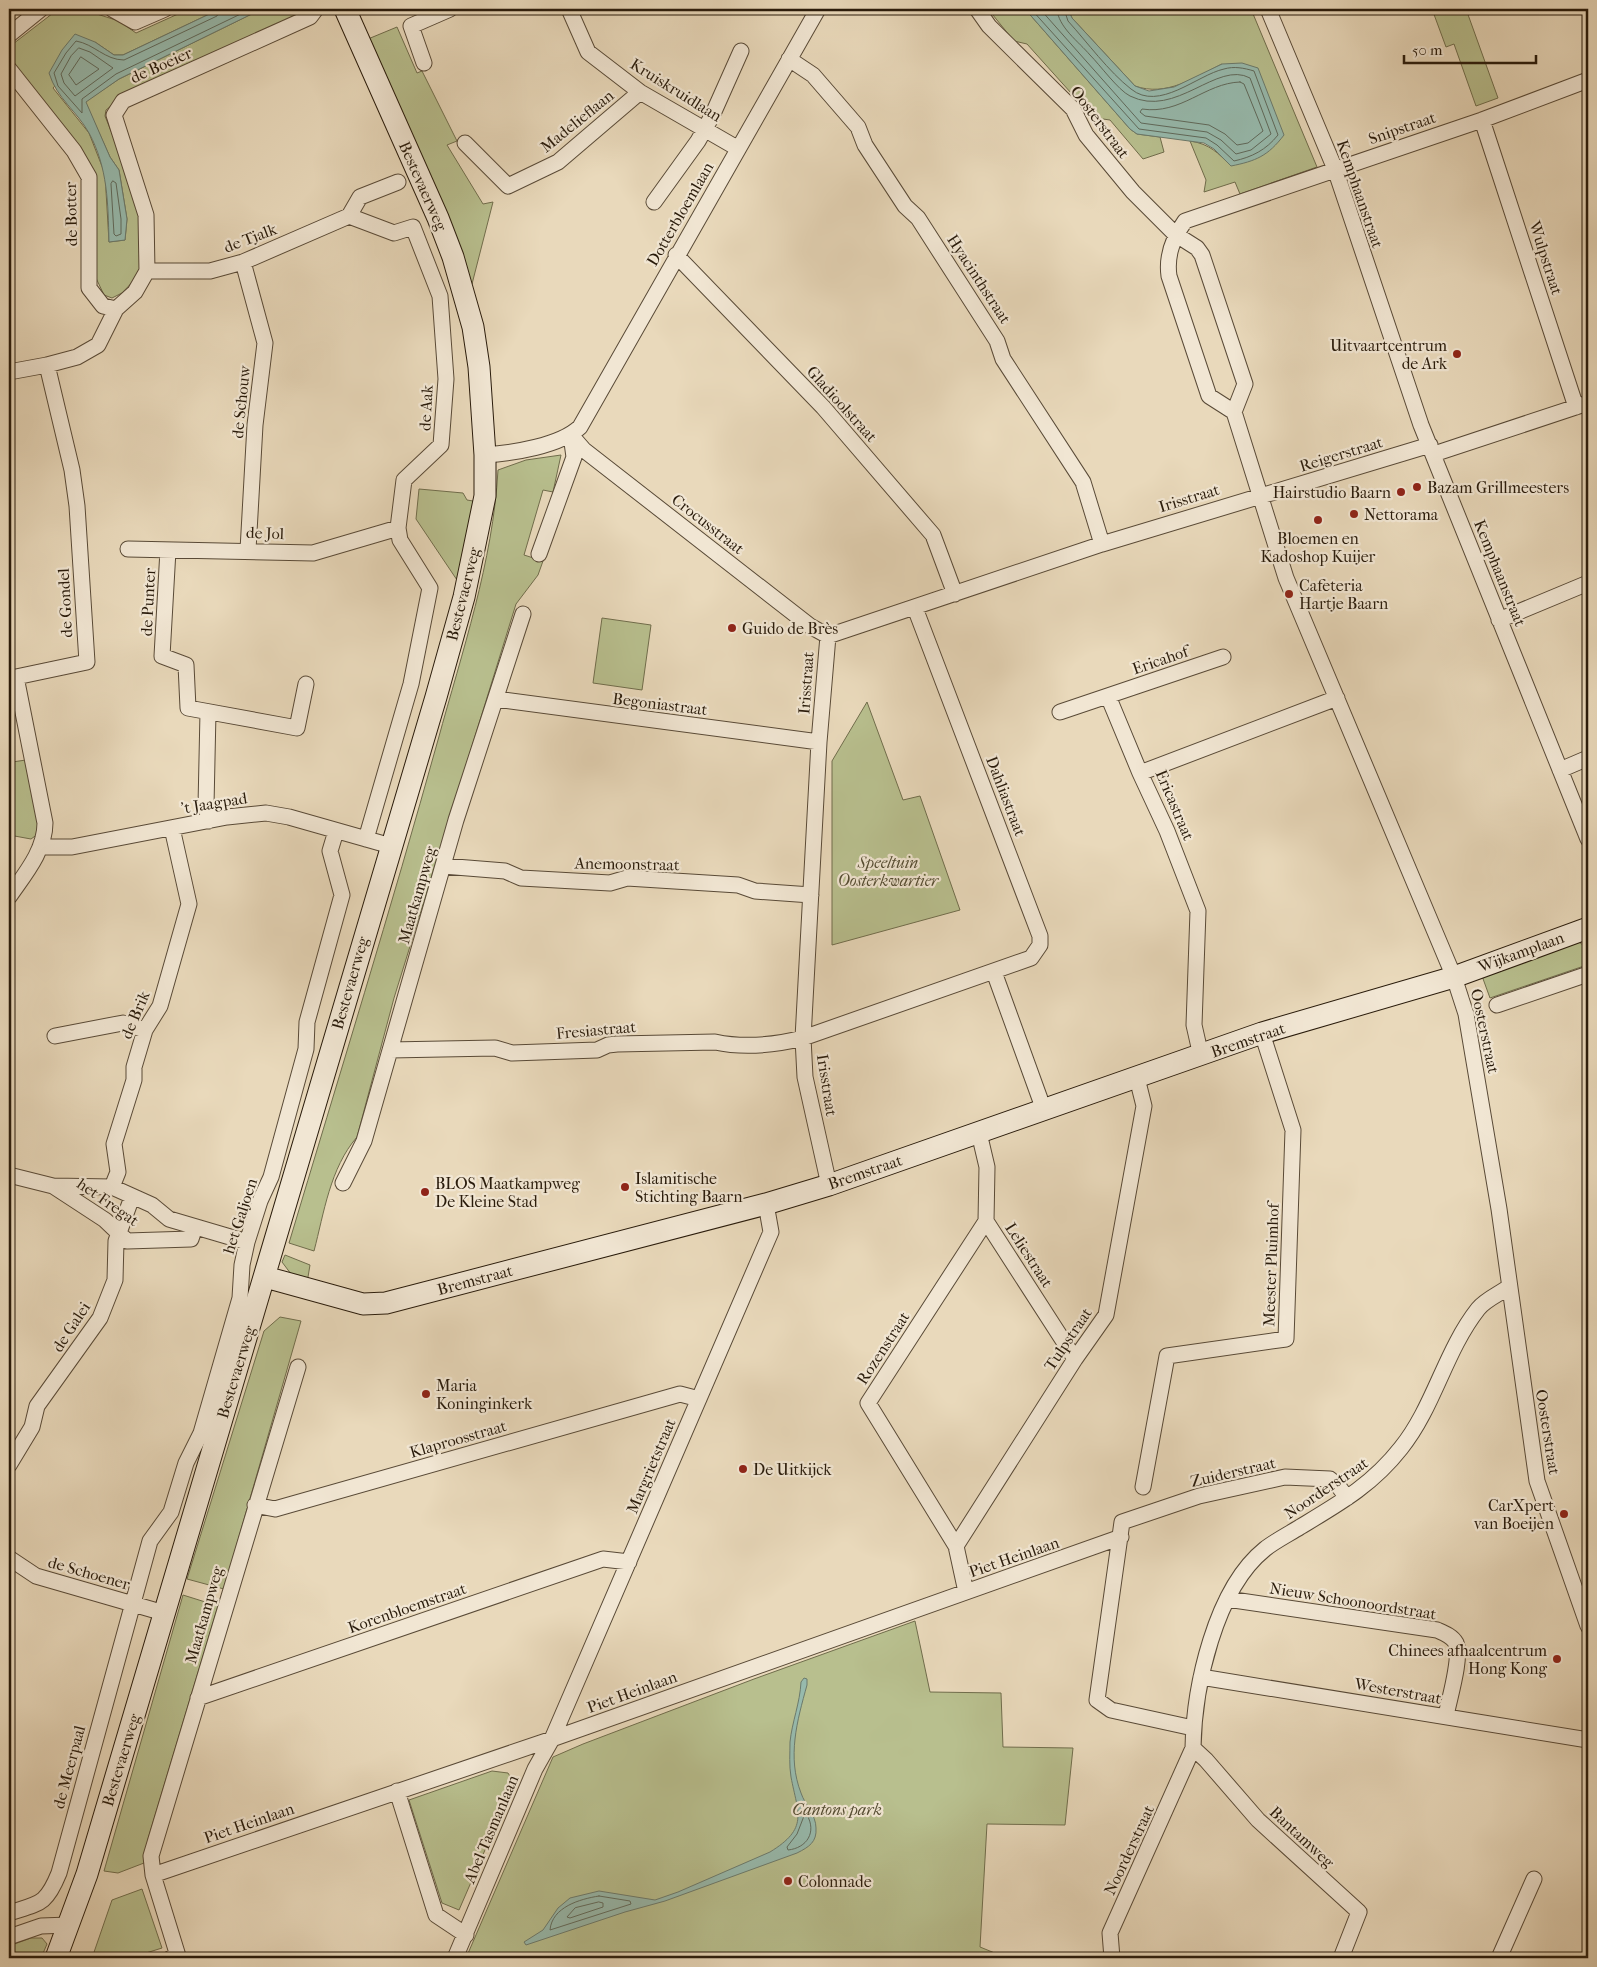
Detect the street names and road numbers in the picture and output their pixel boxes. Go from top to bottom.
street label: de Boeier [127,43,195,87]
street label: Kruiskruidlaan [627,54,726,126]
street label: Oosterstraat [1067,82,1134,162]
street label: Madelieflaan [537,85,618,156]
street label: Snipstraat [1366,108,1438,148]
street label: Kemphaanstraat [1333,137,1387,251]
street label: Bestevaerweg [395,138,451,234]
street label: Dotterbloemlaan [643,158,718,269]
street label: de Botter [61,181,81,246]
street label: Wulpstraat [1525,218,1567,298]
street label: de Tjalk [221,219,280,257]
street label: Hyacinthstraat [943,231,1015,327]
street label: Gladioolstraat [803,362,881,446]
street label: de Schouw [228,364,254,439]
street label: de Aak [415,384,437,432]
street label: Reigerstraat [1297,432,1385,476]
street label: Irisstraat [1156,480,1222,516]
street label: Crocusstraat [668,490,748,558]
street label: Kemphaanstraat [1470,517,1530,629]
street label: de Jol [246,523,285,543]
street label: Bestevaerweg [442,545,484,643]
street label: de Gondel [54,567,76,638]
street label: de Punter [137,567,159,637]
street label: Ericahof [1130,640,1194,678]
street label: Irisstraat [794,651,818,715]
street label: Begoniastraat [612,689,709,719]
street label: Dahliastraat [982,753,1030,839]
street label: Ericastraat [1152,767,1198,843]
street label: 't Jaagpad [179,788,249,818]
street label: Maatkampweg [394,844,440,946]
street label: Anemoonstraat [573,854,680,874]
street label: Wijkamplaan [1474,927,1567,977]
street label: Bestevaerweg [328,934,372,1032]
street label: de Brik [116,987,154,1042]
street label: Oosterstraat [1467,987,1503,1075]
street label: Fresiastraat [555,1017,637,1043]
street label: Bremstraat [1208,1018,1288,1062]
street label: Irisstraat [813,1053,841,1118]
street label: Bremstraat [825,1150,905,1194]
street label: het Fregat [74,1174,143,1230]
street label: het Galjoen [219,1175,261,1256]
street label: Meester Pluimhof [1259,1199,1283,1327]
street label: Leliestraat [1001,1219,1057,1291]
street label: Bremstraat [435,1261,515,1299]
street label: de Galei [48,1298,94,1356]
street label: Tulpstraat [1040,1304,1096,1374]
street label: Rozenstraat [853,1308,914,1388]
street label: Bestevaerweg [213,1323,259,1421]
street label: Oosterstraat [1532,1388,1564,1476]
street label: Margrietstraat [622,1415,680,1516]
street label: Klaproosstraat [407,1416,509,1462]
street label: Zuiderstraat [1189,1453,1278,1491]
street label: Noorderstraat [1281,1453,1372,1523]
street label: Piet Heinlaan [966,1532,1062,1581]
street label: de Schoener [46,1552,132,1594]
street label: Maatkampweg [181,1564,227,1666]
street label: Nieuw Schoonoordstraat [1268,1578,1438,1624]
street label: Korenbloemstraat [345,1579,469,1637]
street label: Piet Heinlaan [584,1667,680,1717]
street label: Westerstraat [1352,1674,1443,1708]
street label: Bestevaerweg [98,1711,144,1809]
street label: de Meerpaal [49,1723,89,1811]
street label: Abel Tasmanlaan [459,1771,523,1887]
street label: Piet Heinlaan [201,1798,297,1847]
street label: Noorderstraat [1100,1802,1158,1898]
street label: Bantamweg [1266,1802,1338,1872]

